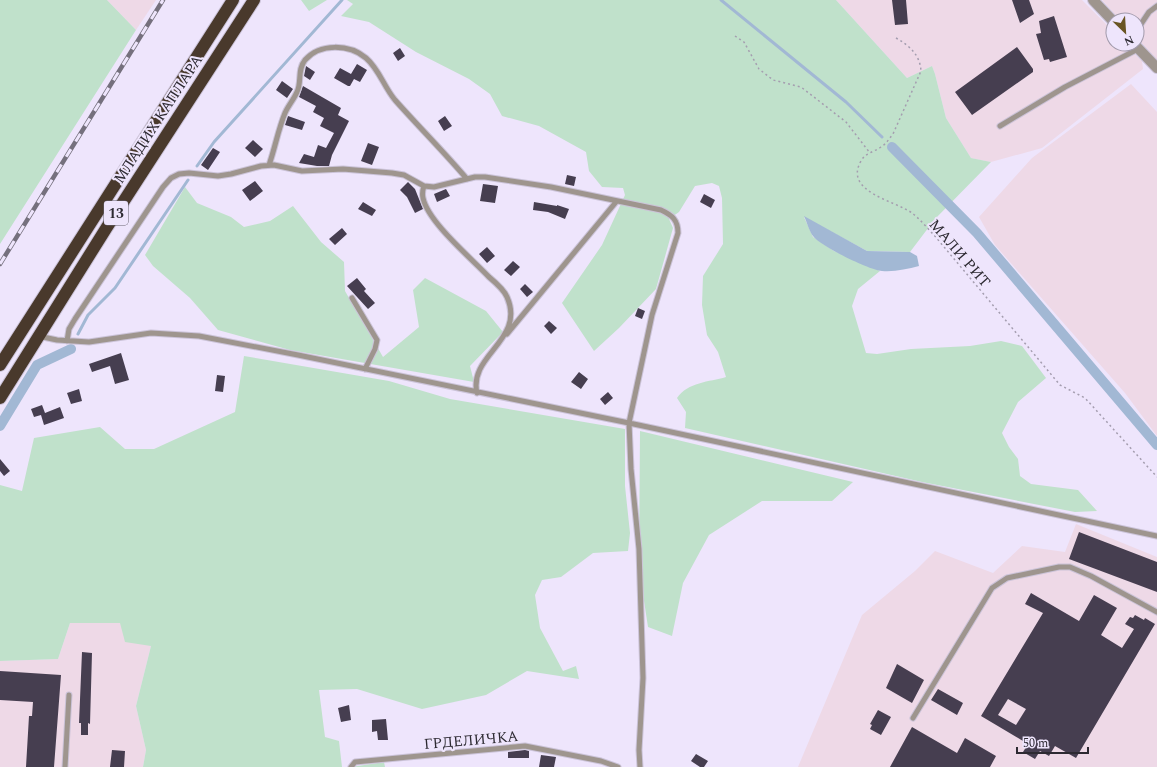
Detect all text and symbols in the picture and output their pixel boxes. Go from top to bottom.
north arrow [1105,12,1145,52]
text: N [1121,31,1137,50]
street label: МЛАДИХ КАПЛАРА [108,50,209,188]
road number: 13 [104,201,128,225]
street label: МАЛИ РИТ [923,214,996,293]
street label: ГРДЕЛИЧКА [423,725,519,756]
scale bar [1017,729,1088,755]
text: 50 m [1023,734,1048,753]

